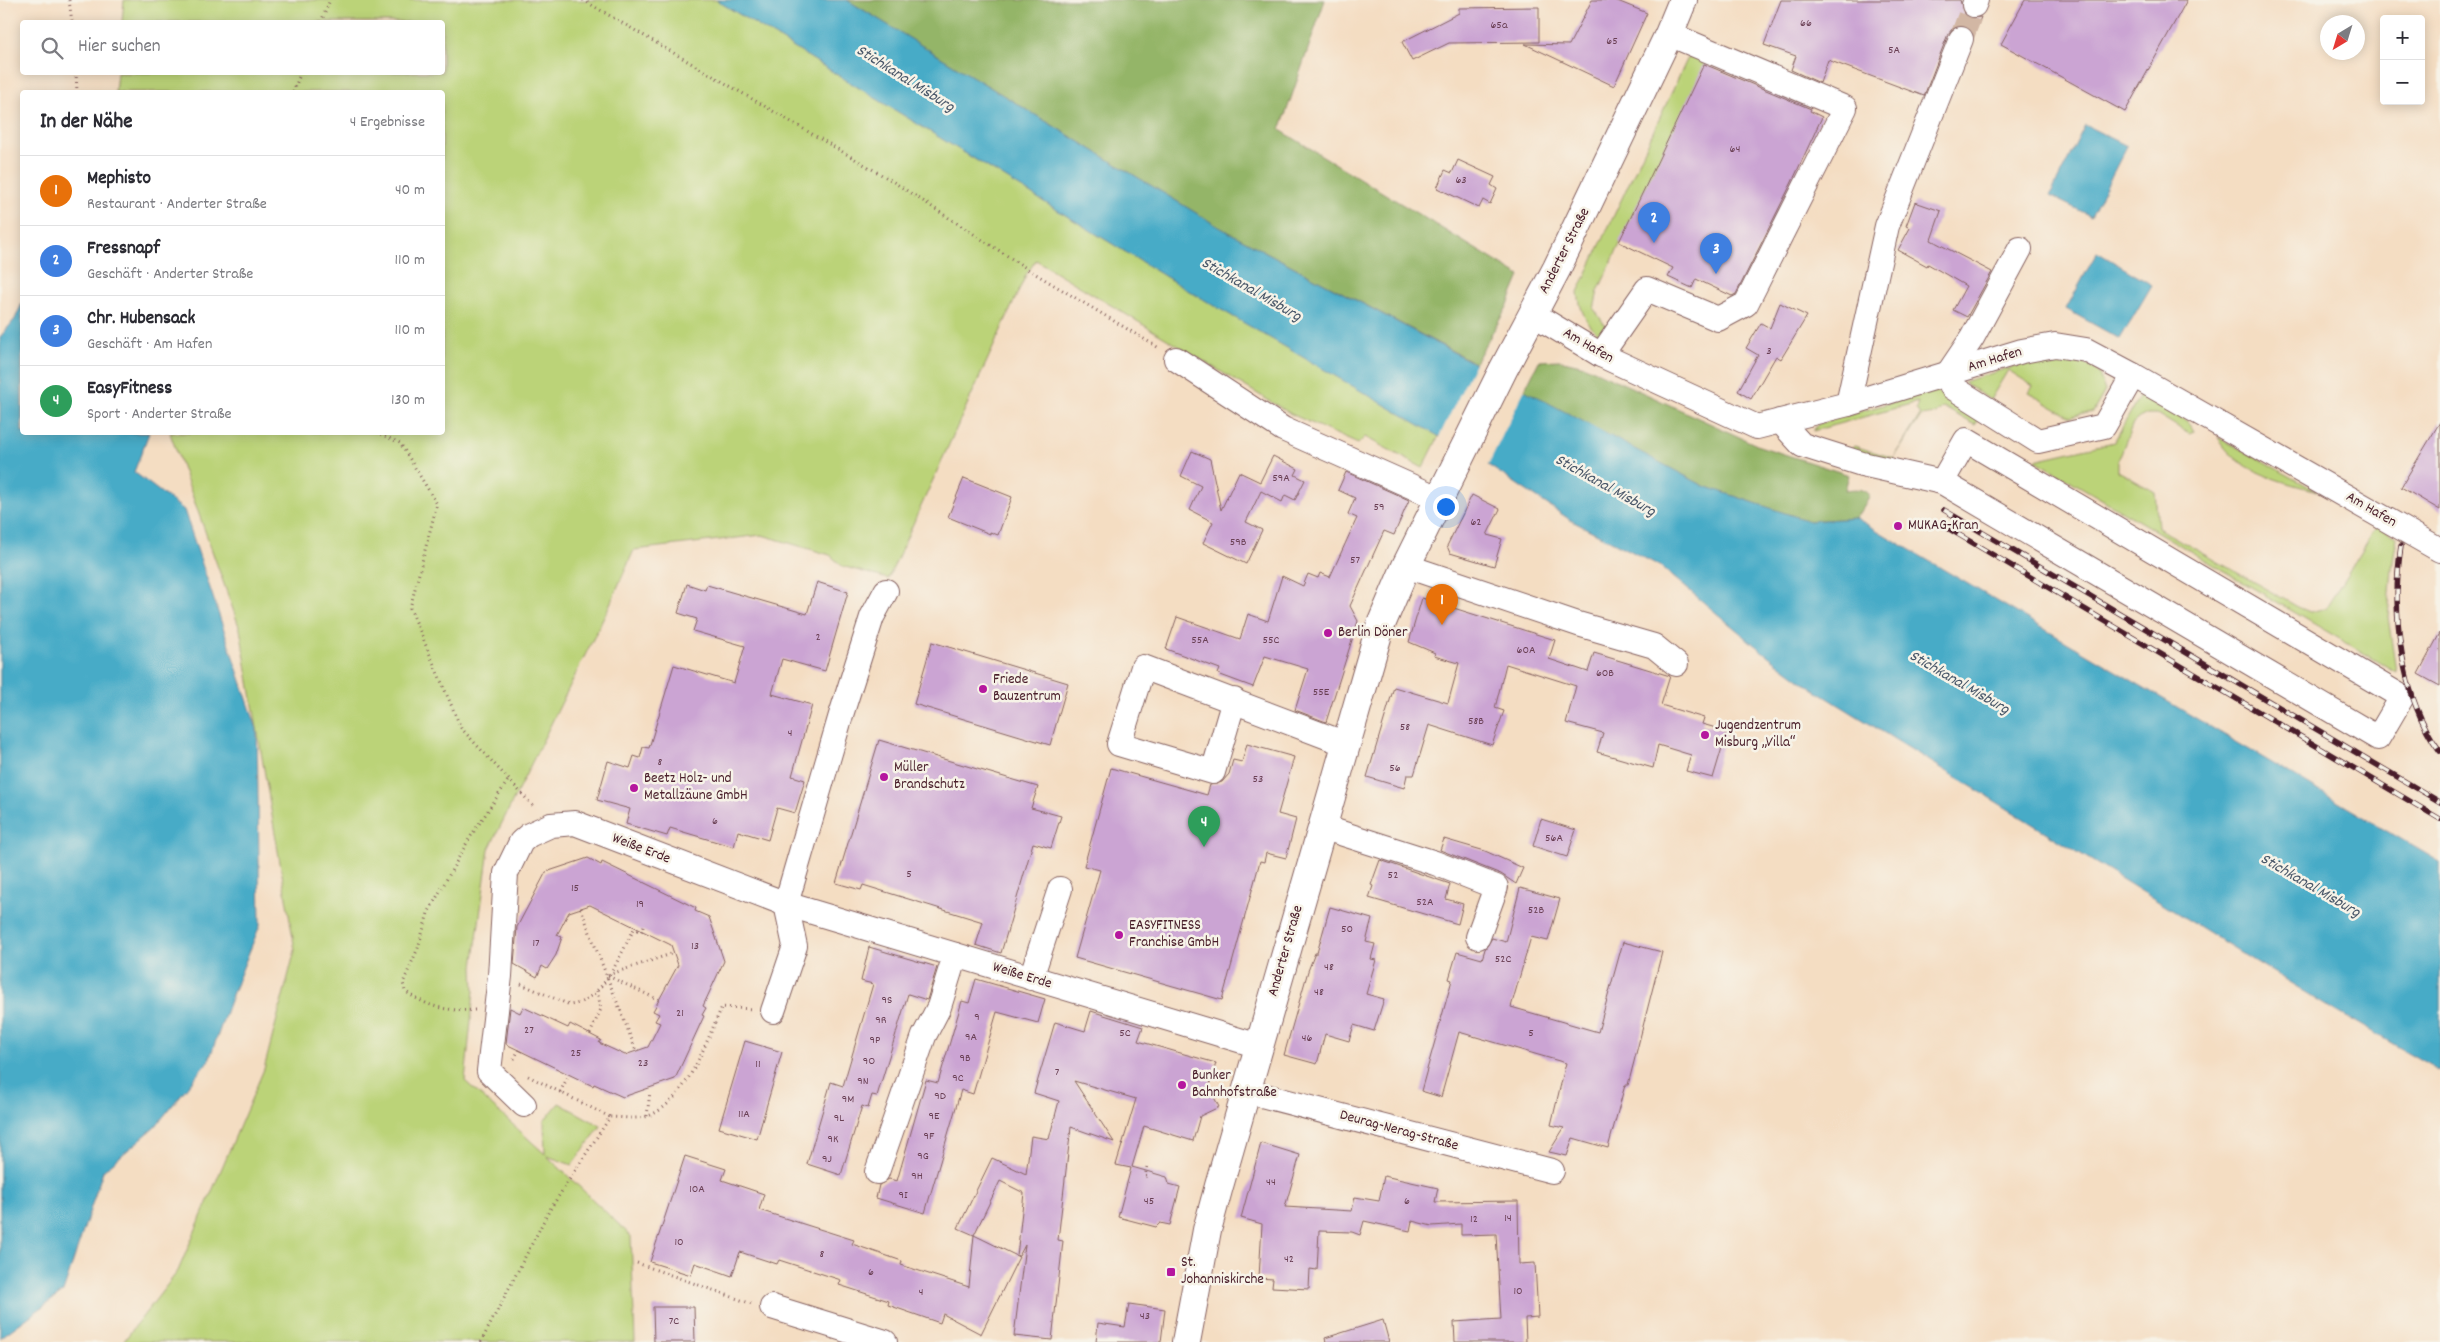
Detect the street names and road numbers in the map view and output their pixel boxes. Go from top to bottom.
street label: Anderter Straße [1534,204,1596,298]
street label: Am Hafen [1558,323,1618,369]
street label: Am Hafen [1965,341,2025,379]
street label: Am Hafen [2341,487,2401,533]
street label: Weiße Erde [609,828,674,870]
street label: Anderter Straße [1262,902,1310,999]
street label: Weiße Erde [990,957,1055,996]
street label: Deurag-Nerag-Straße [1337,1105,1461,1158]

